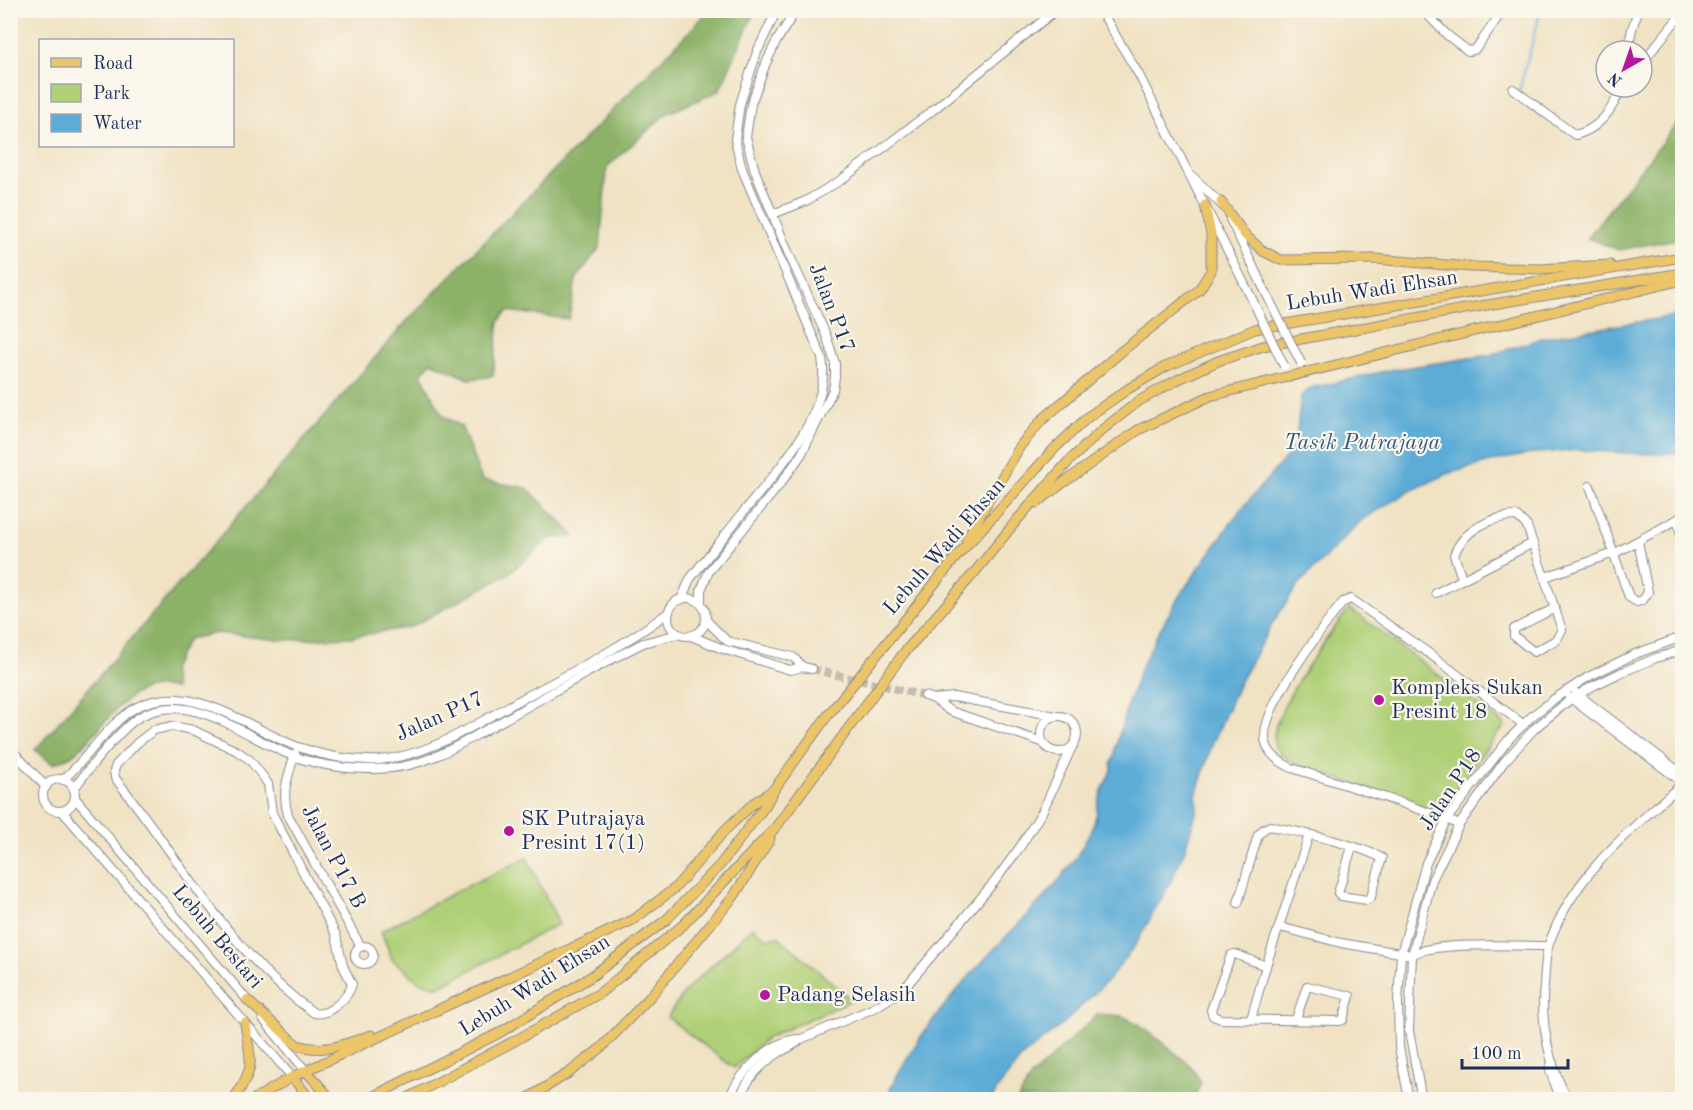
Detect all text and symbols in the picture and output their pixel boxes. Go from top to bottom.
legend [39,39,234,147]
north arrow [1594,39,1654,99]
text: Road [93,55,133,73]
text: N [1605,68,1625,89]
text: Park [93,85,130,103]
text: Water [93,115,142,133]
street label: Jalan P17 [804,261,858,355]
street label: Lebuh Wadi Ehsan [1285,267,1459,315]
water label: Tasik Putrajaya [1284,432,1440,454]
street label: Lebuh Wadi Ehsan [880,475,1010,619]
place label: Kompleks Sukan Presint 18 [1391,678,1543,723]
street label: Jalan P17 [393,688,487,746]
marker: Kompleks Sukan Presint 18 [1372,693,1386,707]
street label: Jalan P18 [1416,745,1486,835]
street label: Jalan P17 B [297,802,369,912]
place label: SK Putrajaya Presint 17(1) [521,809,645,854]
marker: SK Putrajaya Presint 17(1) [502,824,516,838]
street label: Lebuh Bestari [168,881,266,993]
street label: Lebuh Wadi Ehsan [456,931,614,1041]
place label: Padang Selasih [777,985,916,1006]
marker: Padang Selasih [758,988,772,1002]
scale bar [1462,1032,1568,1070]
text: 100 m [1471,1045,1522,1063]

